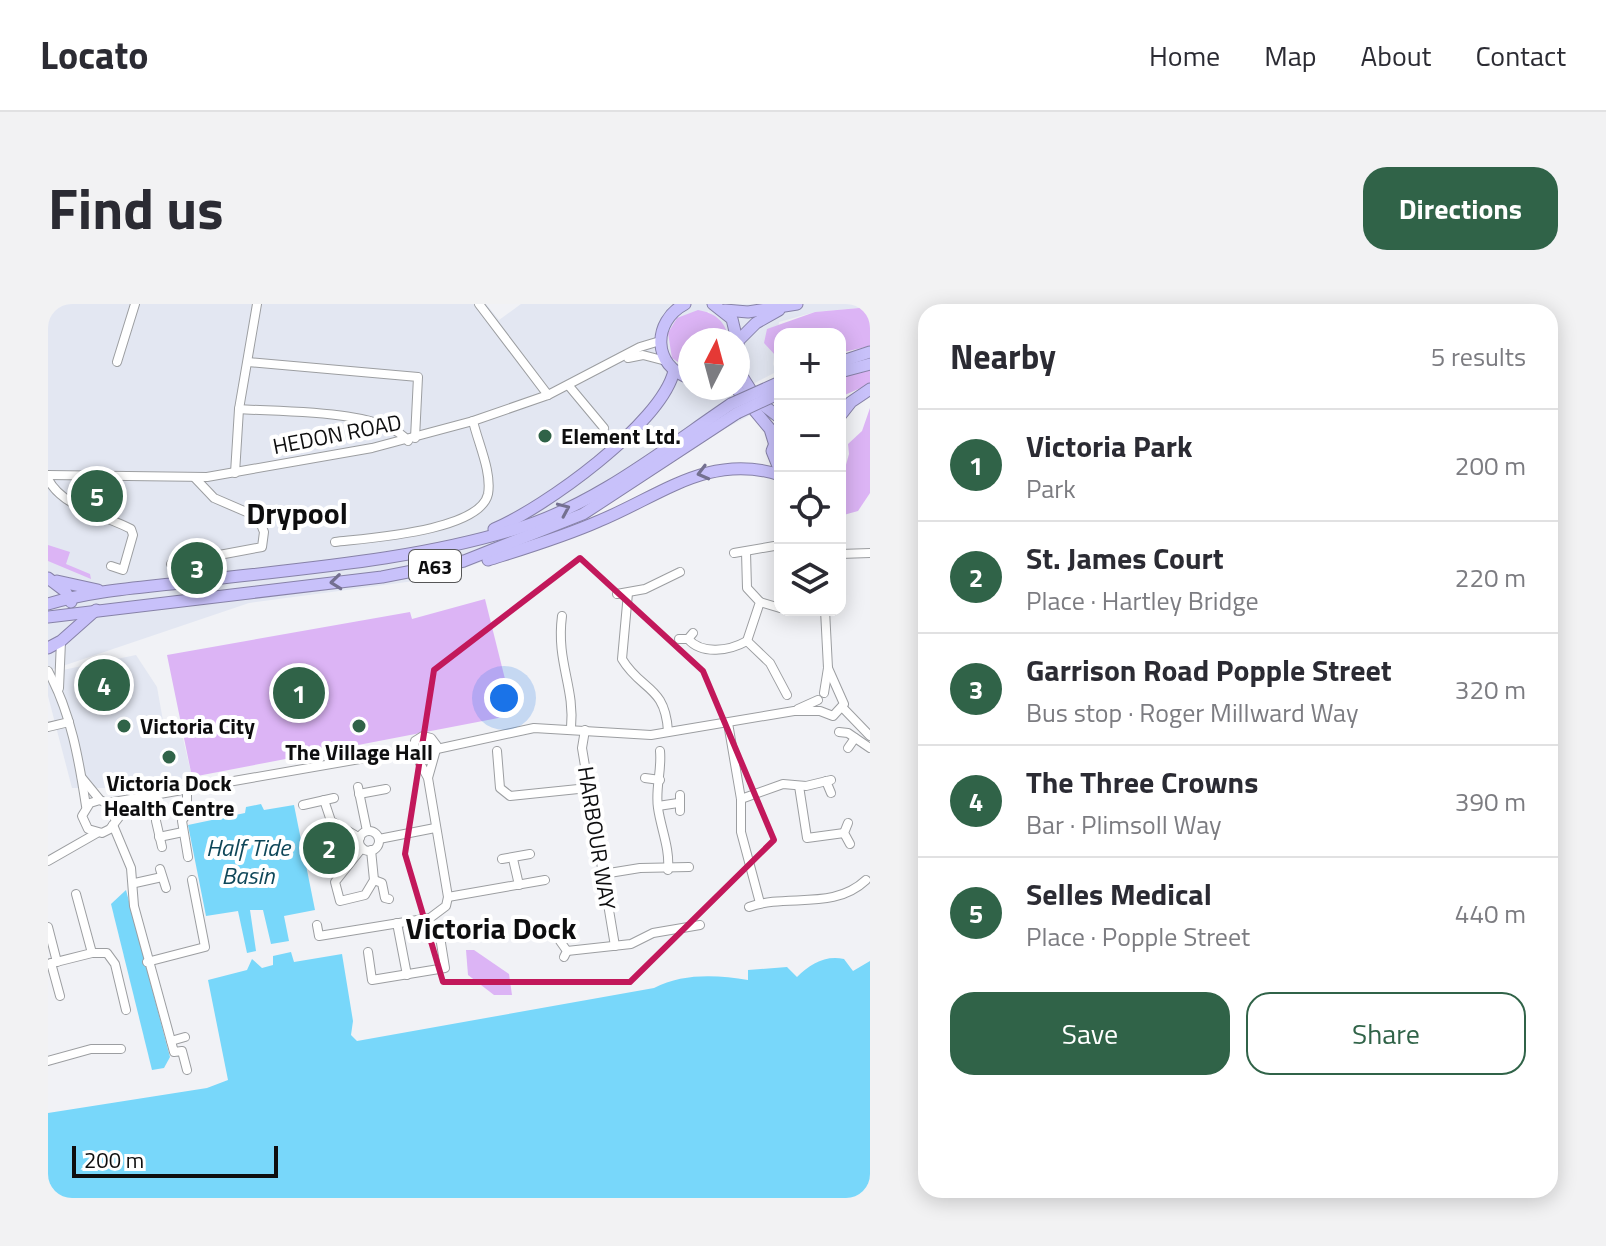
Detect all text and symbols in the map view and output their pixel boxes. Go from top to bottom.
text: Locato [40,26,149,84]
text: Home [1149,34,1220,77]
text: Map [1264,34,1317,77]
text: About [1361,34,1431,77]
text: Contact [1475,34,1566,77]
text: Find us [48,166,224,251]
button: Directions [1363,167,1558,250]
north arrow [678,328,750,400]
map controls [774,328,846,616]
button: + [774,328,846,400]
text: Nearby [950,330,1056,382]
text: 5 results [1431,337,1526,376]
button: − [774,400,846,472]
street label: HEDON ROAD [270,405,404,463]
place label: Element Ltd. [561,419,681,453]
text: Victoria Park [1026,423,1192,469]
marker: Element Ltd. [536,427,554,445]
text: 1 [969,446,983,485]
text: 200 m [1455,446,1526,485]
one-way arrow [697,464,711,480]
pin: 5 [71,466,123,526]
text: Park [1026,469,1076,508]
button: locate [774,472,846,544]
district label: Drypool [246,490,348,536]
one-way arrow [556,503,570,519]
text: St. James Court [1026,535,1224,581]
pin: 3 [171,538,223,598]
button: layers [774,544,846,616]
road number: A63 [409,550,461,582]
text: 2 [969,558,983,597]
text: 220 m [1455,558,1526,597]
one-way arrow [329,574,342,591]
text: Place · Hartley Bridge [1026,581,1259,620]
text: Garrison Road Popple Street [1026,647,1392,693]
pin: 4 [78,655,130,715]
pin: 1 [273,663,325,723]
text: 3 [969,670,983,709]
text: 320 m [1455,670,1526,709]
your location [484,678,524,718]
text: Bus stop · Roger Millward Way [1026,693,1359,732]
place label: Victoria City [140,709,255,743]
marker: Victoria City [115,717,133,735]
marker: The Village Hall [350,717,368,735]
place label: The Village Hall [285,735,433,769]
marker: Victoria Dock Health Centre [160,748,178,766]
text: The Three Crowns [1026,759,1258,805]
street label: HARBOUR WAY [569,764,625,912]
place label: Victoria Dock Health Centre [104,766,234,825]
text: 4 [969,782,983,821]
text: 390 m [1455,782,1526,821]
text: Bar · Plimsoll Way [1026,805,1222,844]
pin: 2 [303,818,355,878]
water label: Half Tide Basin [206,829,292,893]
text: Selles Medical [1026,871,1212,917]
text: 5 [969,894,983,933]
text: 440 m [1455,894,1526,933]
district label: Victoria Dock [406,905,577,951]
text: Place · Popple Street [1026,917,1250,956]
button: Save [950,992,1230,1075]
button: Share [1246,992,1526,1075]
scale bar [72,1142,278,1178]
text: 200 m [84,1143,144,1177]

